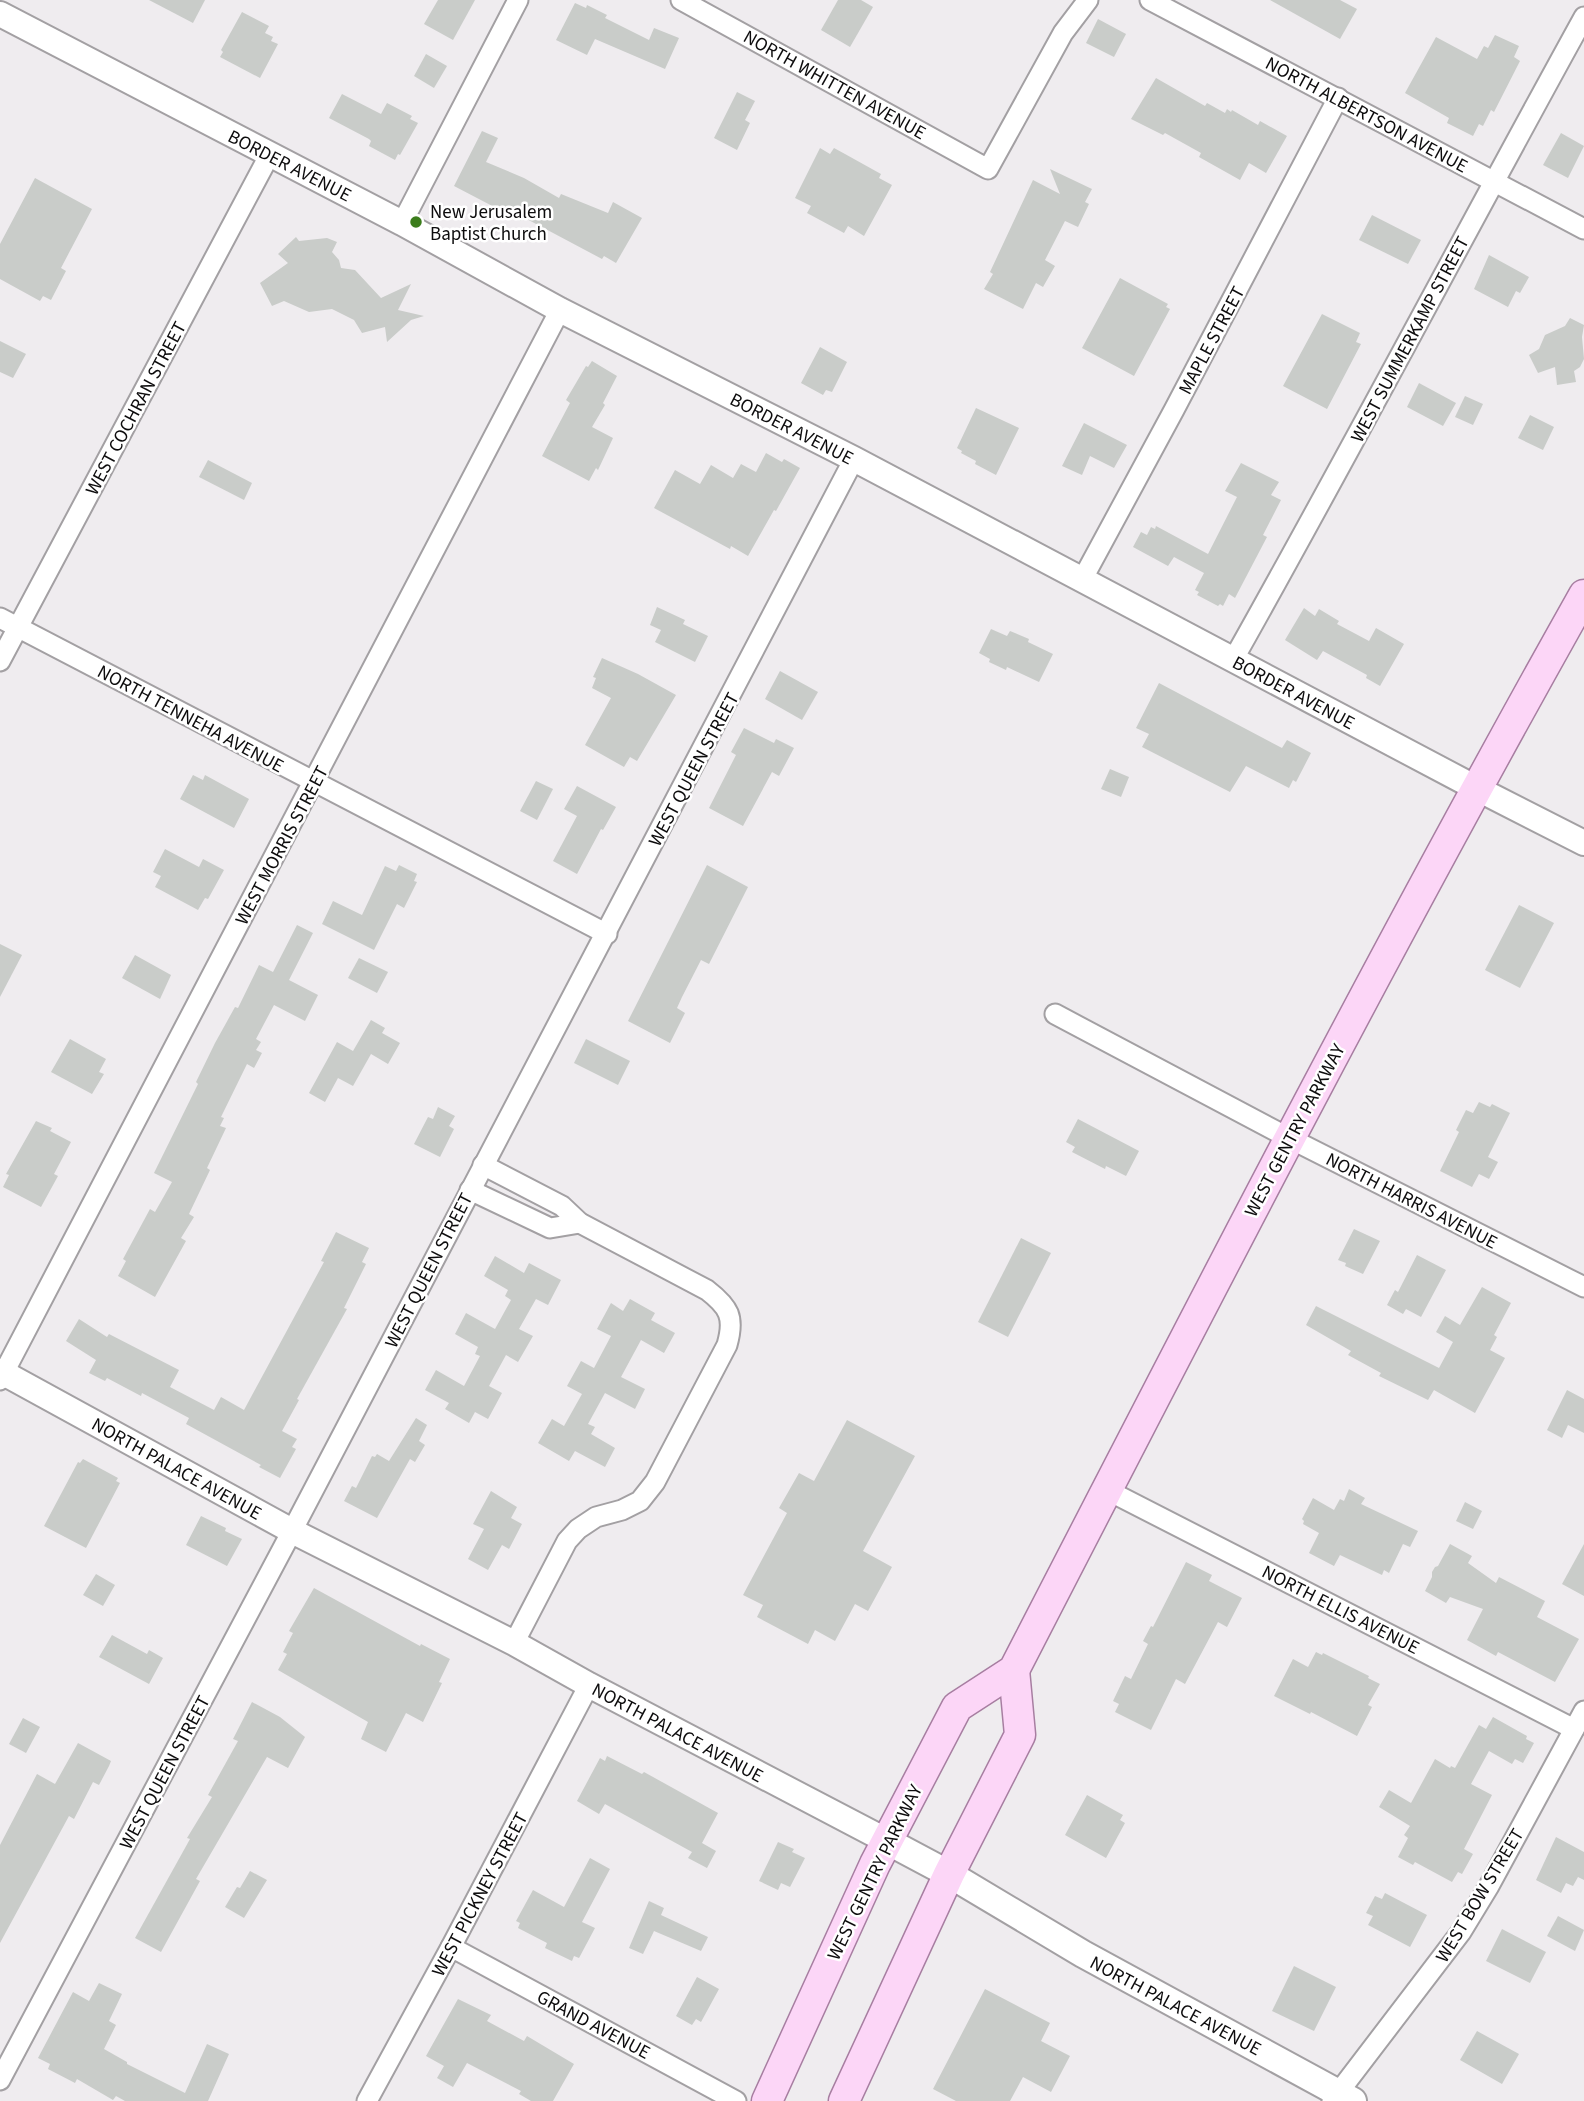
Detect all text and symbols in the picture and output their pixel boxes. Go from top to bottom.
street label: NORTH WHITTEN AVENUE [738,24,930,147]
street label: NORTH ALBERTSON AVENUE [1260,50,1472,180]
street label: BORDER AVENUE [223,124,356,209]
place label: New Jerusalem Baptist Church [430,199,552,248]
marker: New Jerusalem Baptist Church [408,214,424,230]
street label: WEST SUMMERKAMP STREET [1344,232,1476,448]
street label: MAPLE STREET [1172,282,1252,400]
street label: WEST COCHRAN STREET [79,317,194,500]
street label: BORDER AVENUE [725,387,858,472]
street label: BORDER AVENUE [1227,650,1359,737]
street label: NORTH TENNEHA AVENUE [92,659,288,780]
street label: WEST QUEEN STREET [642,688,746,851]
street label: WEST MORRIS STREET [229,761,336,930]
street label: WEST GENTRY PARKWAY [1238,1039,1353,1222]
street label: NORTH HARRIS AVENUE [1321,1146,1502,1256]
street label: WEST QUEEN STREET [379,1189,480,1353]
street label: NORTH PALACE AVENUE [86,1411,266,1527]
street label: NORTH ELLIS AVENUE [1257,1559,1424,1662]
street label: NORTH PALACE AVENUE [587,1677,768,1790]
street label: WEST QUEEN STREET [113,1691,217,1854]
street label: WEST GENTRY PARKWAY [821,1779,930,1965]
street label: WEST PICKNEY STREET [426,1808,535,1982]
street label: WEST BOW STREET [1430,1824,1531,1968]
street label: NORTH PALACE AVENUE [1085,1950,1266,2063]
street label: GRAND AVENUE [532,1984,655,2067]

